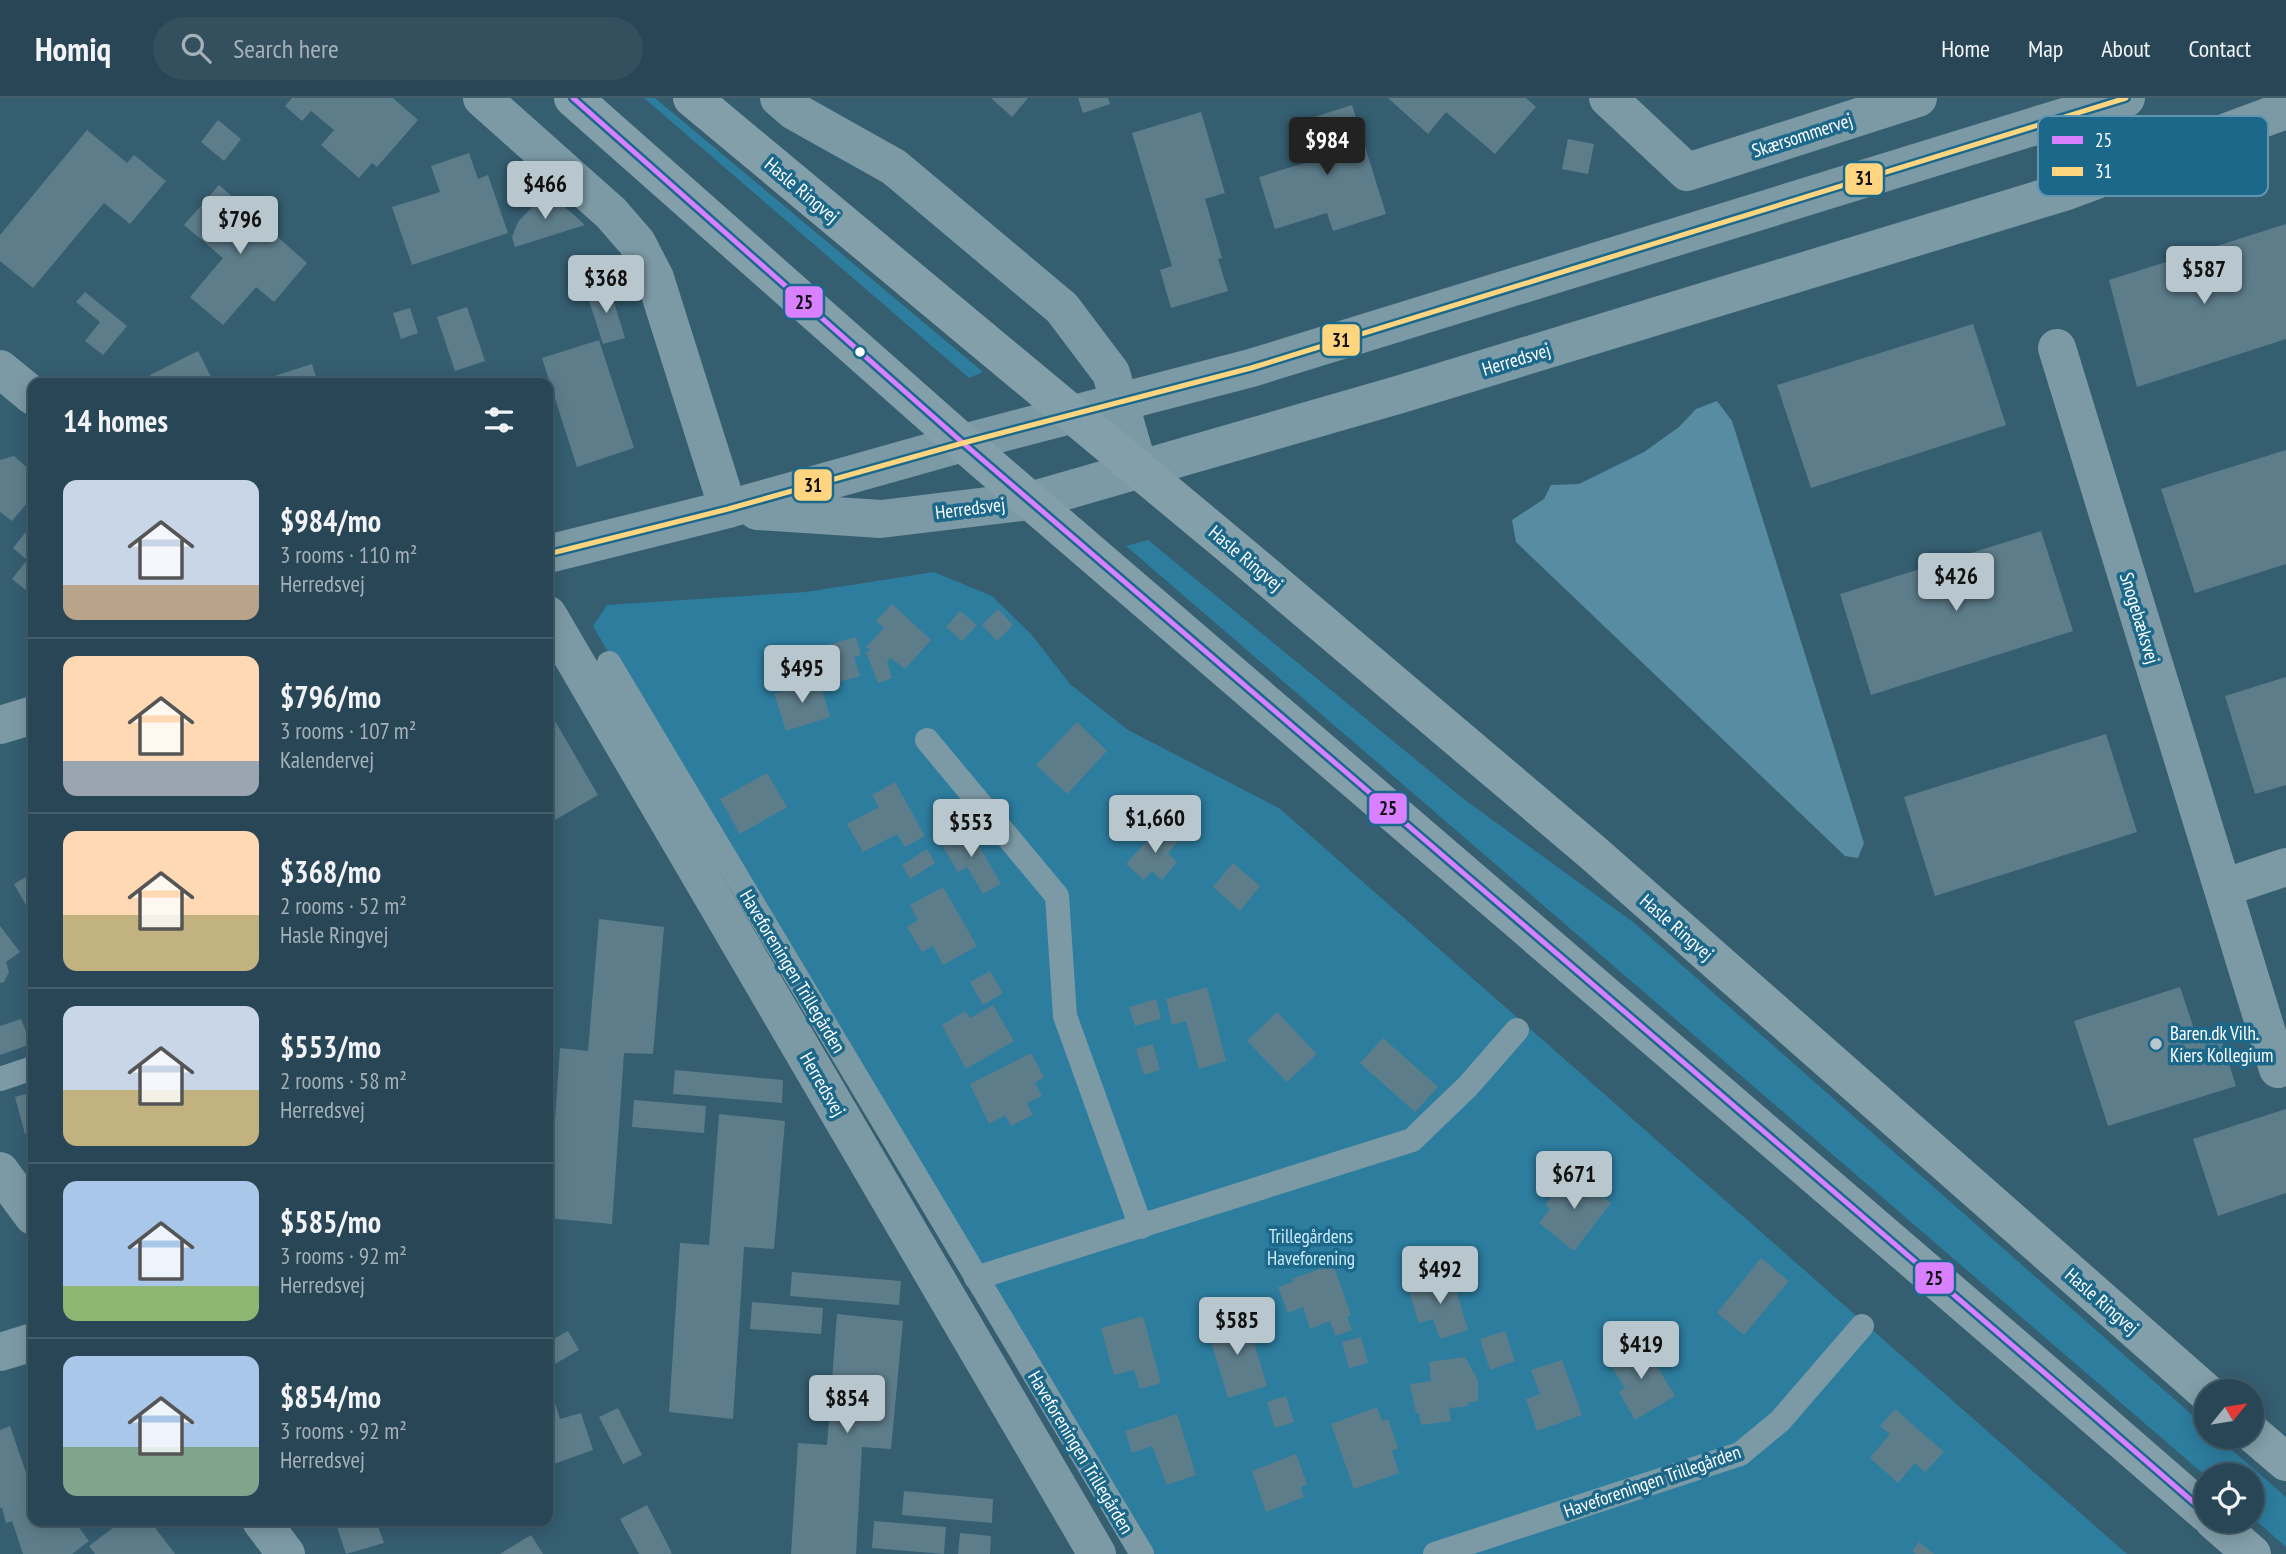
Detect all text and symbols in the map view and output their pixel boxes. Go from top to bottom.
search box [153,17,643,80]
text: Homiq [35,27,111,70]
icon: search [177,29,215,67]
text: Search here [233,32,339,65]
text: Home [1941,33,1990,64]
text: Map [2028,33,2063,64]
text: About [2101,33,2150,64]
text: Contact [2188,33,2251,64]
street label: Skærsommervej [1749,107,1855,163]
legend [2038,116,2268,196]
pin: $984 [1286,118,1368,177]
text: $984 [1305,125,1349,154]
text: 25 [2095,128,2112,152]
street label: Hasle Ringvej [760,152,844,228]
text: 31 [2095,159,2112,183]
pin: $466 [504,162,586,221]
line badge: 31 [1844,162,1884,196]
text: 31 [1855,166,1873,190]
text: $466 [523,169,567,198]
pin: $796 [199,197,281,256]
text: $796 [218,204,262,233]
pin: $587 [2163,246,2245,306]
text: $587 [2182,254,2226,283]
pin: $368 [565,256,647,315]
text: $368 [584,263,628,292]
line badge: 25 [784,285,824,319]
text: 25 [795,290,813,314]
line badge: 31 [1321,323,1361,357]
text: 31 [1332,328,1350,352]
street label: Herredsvej [1479,337,1553,381]
unlabelled marker [853,345,867,359]
text: 14 homes [63,401,168,440]
icon: filters [480,401,518,439]
line badge: 31 [793,468,833,502]
text: 31 [804,473,822,497]
street label: Herredsvej [934,492,1006,524]
text: $984/mo [280,501,381,540]
icon: home [119,508,203,592]
street label: Hasle Ringvej [1204,520,1288,596]
text: 3 rooms · 110 m² [280,540,417,569]
pin: $426 [1915,554,1997,613]
text: $426 [1934,561,1978,590]
text: Herredsvej [280,569,365,598]
street label: Snogebæksvej [2115,569,2165,667]
pin: $495 [761,646,843,705]
text: $495 [780,653,824,682]
text: $796/mo [280,677,381,716]
icon: home [119,684,203,768]
text: 3 rooms · 107 m² [280,716,416,745]
text: Kalendervej [280,745,374,774]
line badge: 25 [1368,792,1408,825]
pin: $1,660 [1098,796,1212,855]
text: 25 [1379,796,1397,820]
pin: $553 [930,800,1012,859]
text: $1,660 [1125,803,1185,832]
text: $553 [949,807,993,836]
text: $368/mo [280,852,381,891]
icon: home [119,859,203,943]
street label: Haveforeningen Trillegården [735,885,851,1057]
street label: Hasle Ringvej [1635,889,1719,965]
text: 2 rooms · 52 m² [280,891,407,920]
text: Hasle Ringvej [280,920,388,949]
place label: Baren.dk Vilh. Kiers Kollegium [2170,1021,2273,1067]
text: $553/mo [280,1027,381,1066]
icon: home [119,1034,203,1118]
marker: Baren.dk Vilh. Kiers Kollegium [2148,1036,2164,1052]
street label: Herredsvej [795,1048,851,1120]
text: 2 rooms · 58 m² [280,1066,407,1095]
text: Herredsvej [280,1095,365,1124]
pin: $671 [1533,1152,1615,1211]
text: $671 [1552,1159,1596,1188]
text: $585/mo [280,1202,381,1241]
icon: home [119,1209,203,1293]
park label: Trillegårdens Haveforening [1267,1224,1355,1270]
text: 3 rooms · 92 m² [280,1241,407,1270]
pin: $492 [1399,1246,1481,1306]
text: $492 [1418,1254,1462,1283]
line badge: 25 [1914,1261,1955,1295]
street label: Hasle Ringvej [2060,1263,2144,1339]
text: 25 [1925,1266,1943,1290]
text: Herredsvej [280,1270,365,1299]
pin: $585 [1196,1298,1278,1357]
text: $585 [1215,1305,1259,1334]
pin: $419 [1600,1322,1682,1381]
text: $419 [1619,1329,1663,1358]
street label: Haveforeningen Trillegården [1023,1366,1139,1538]
pin: $854 [806,1376,888,1435]
text: $854/mo [280,1377,381,1416]
north arrow [2194,1379,2264,1449]
map controls [2194,1379,2264,1533]
text: $854 [825,1383,869,1412]
icon: home [119,1384,203,1468]
text: 3 rooms · 92 m² [280,1416,407,1445]
street label: Haveforeningen Trillegården [1560,1439,1744,1523]
text: Herredsvej [280,1445,365,1474]
button: locate [2194,1463,2264,1533]

